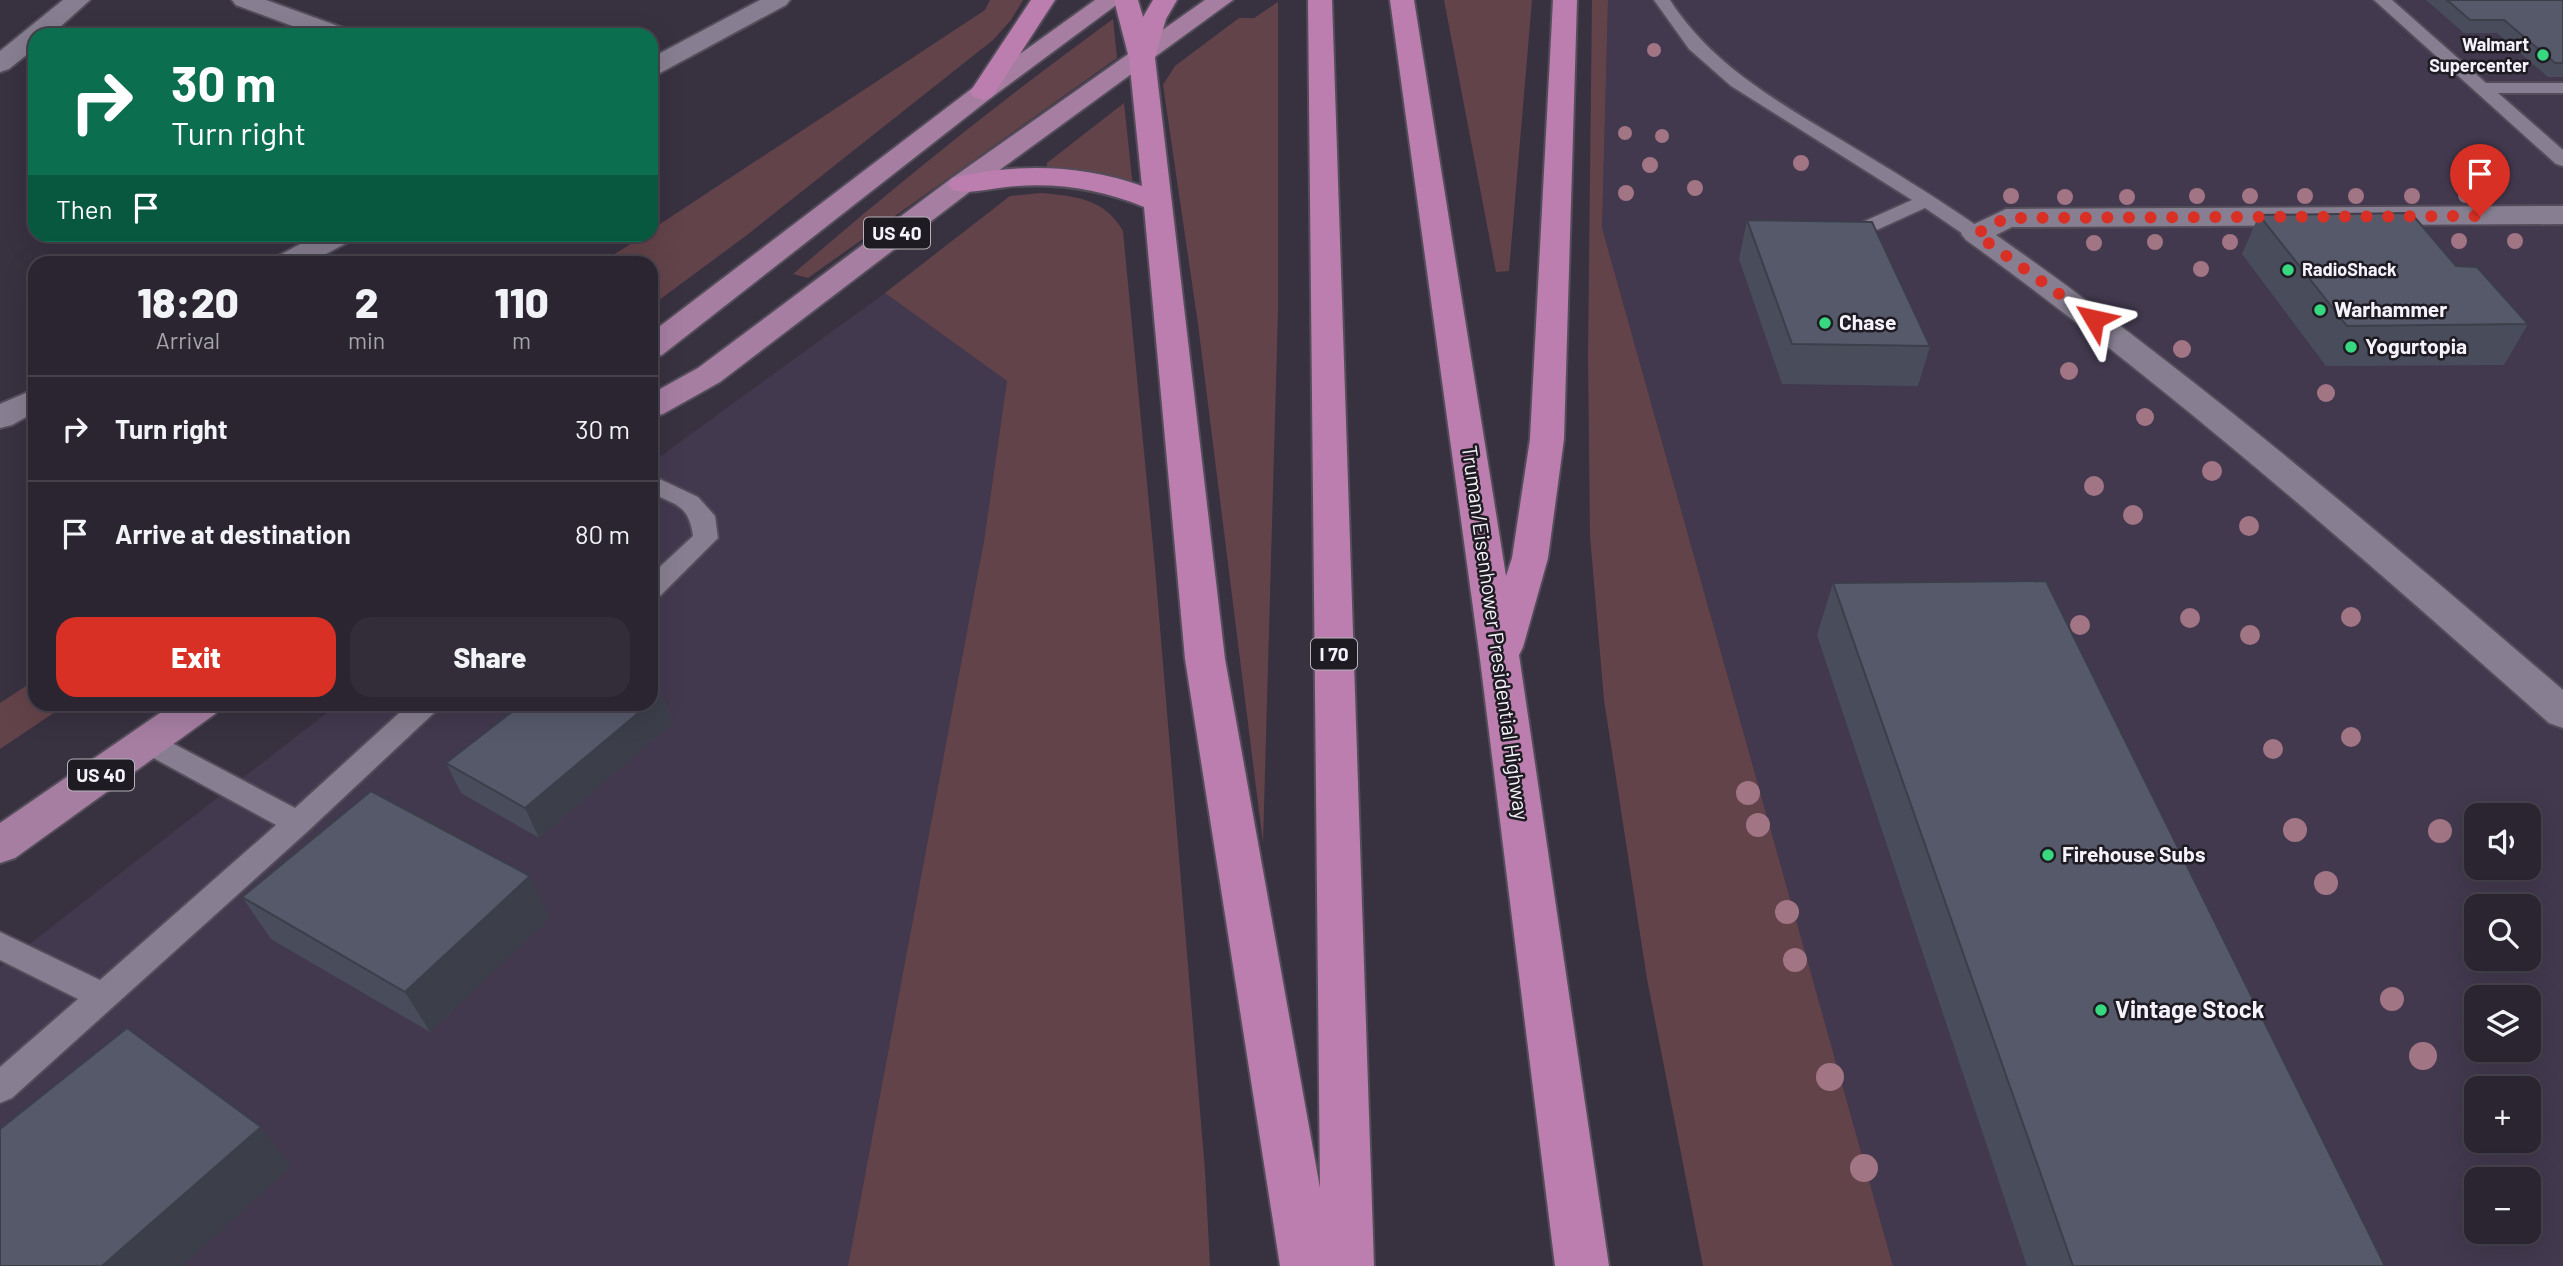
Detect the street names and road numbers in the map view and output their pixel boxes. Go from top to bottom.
road number: US 40 [864,218,930,248]
street label: Truman/Eisenhower Presidential Highway [1458,444,1535,822]
road number: I 70 [1311,638,1357,670]
road number: US 40 [68,760,134,790]

